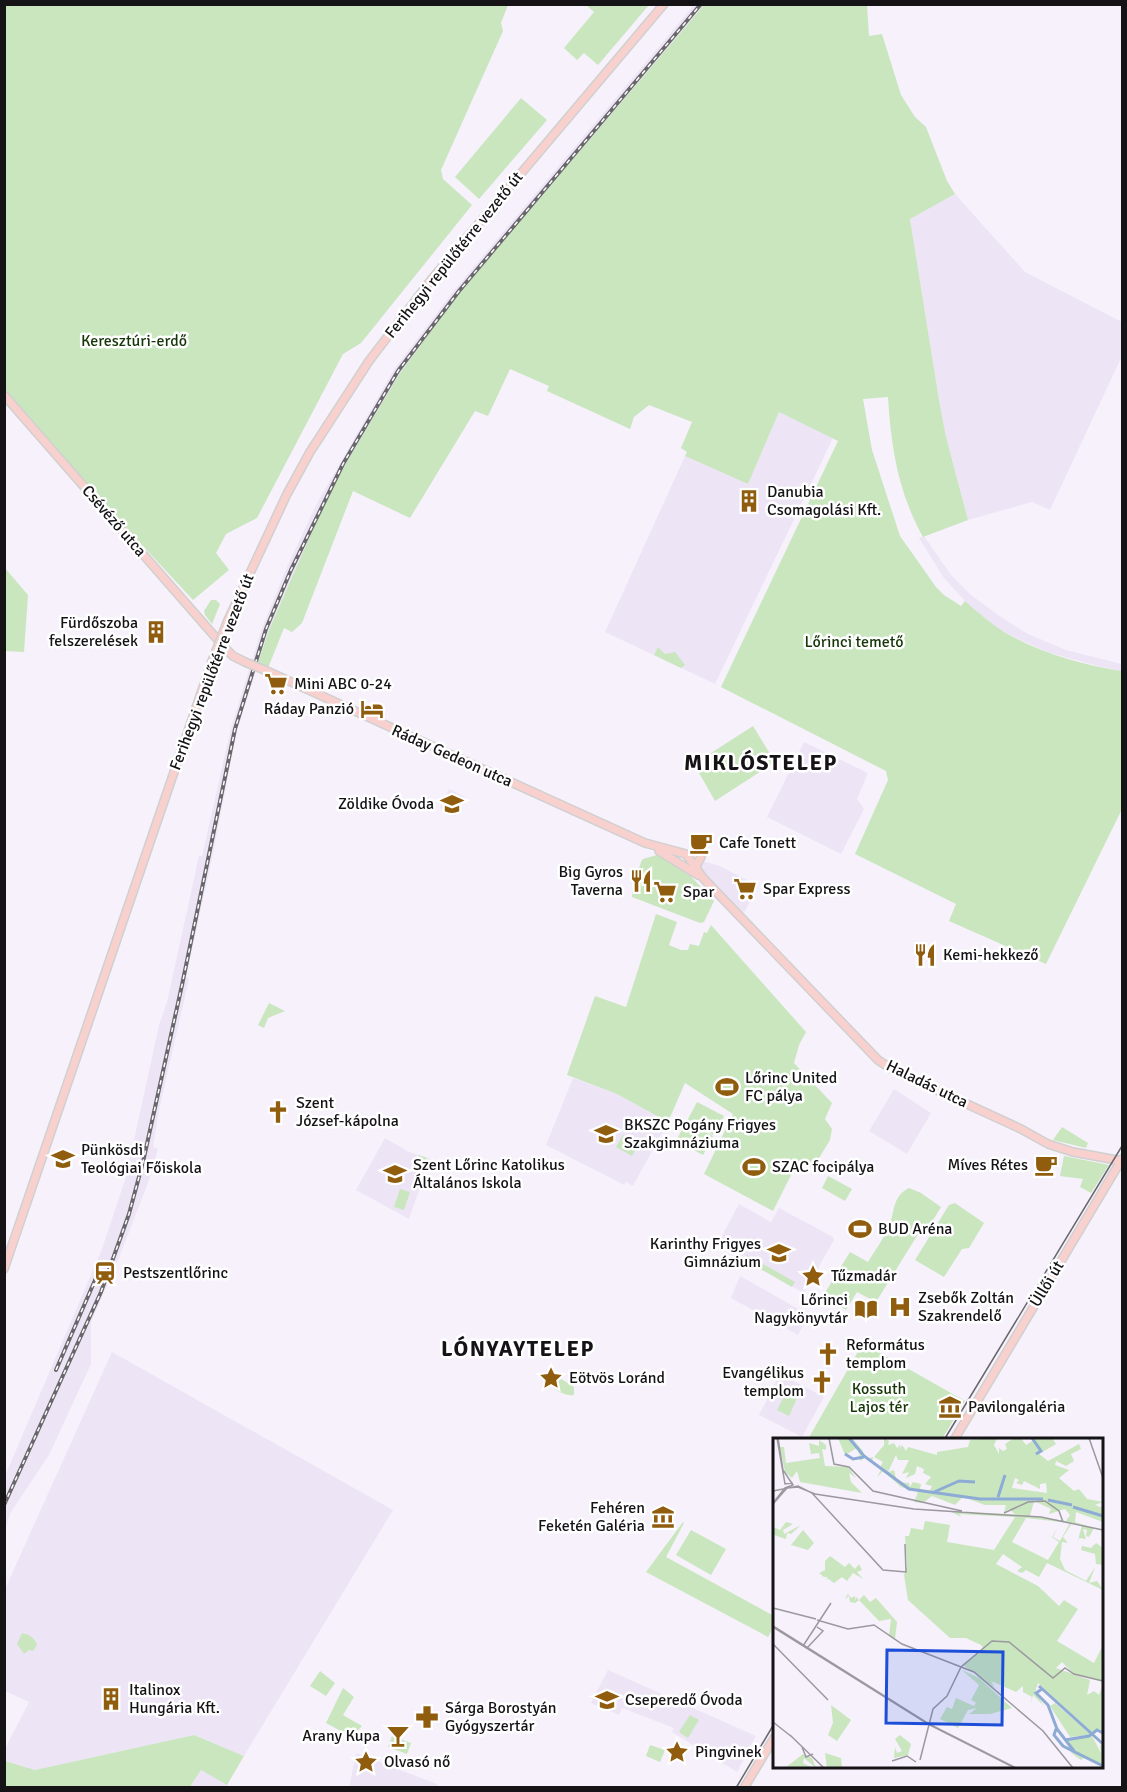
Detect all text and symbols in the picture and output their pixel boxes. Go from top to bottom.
street label: Ferihegyi repülőtérre vezető út [381,167,528,342]
park label: Keresztúri-erdő [81,331,187,351]
street label: Csévéző utca [78,481,150,561]
place label: Danubia Csomagolási Kft. [767,482,881,520]
building icon: Danubia Csomagolási Kft. [736,488,762,514]
street label: Ferihegyi repülőtérre vezető út [165,571,259,773]
place label: Fürdőszoba felszerelések [49,613,138,651]
building icon: Fürdőszoba felszerelések [143,619,169,645]
park label: Lőrinci temető [804,632,904,652]
supermarket icon: Mini ABC 0-24 [263,671,289,697]
place label: Mini ABC 0-24 [294,674,392,694]
hotel icon: Ráday Panzió [359,696,385,722]
place label: Ráday Panzió [264,699,354,719]
street label: Ráday Gedeon utca [388,720,516,792]
district label: MIKLÓSTELEP [684,749,838,776]
school or university icon: Zöldike Óvoda [439,791,465,817]
place label: Zöldike Óvoda [338,794,434,814]
cafe icon: Cafe Tonett [688,830,714,856]
place label: Cafe Tonett [719,833,797,853]
place label: Big Gyros Taverna [558,862,623,900]
restaurant icon: Big Gyros Taverna [628,868,654,894]
supermarket icon: Spar Express [732,876,758,902]
supermarket icon: Spar [652,879,678,905]
place label: Spar Express [763,879,850,899]
place label: Spar [683,882,714,902]
restaurant icon: Kemi-hekkező [912,942,938,968]
place label: Kemi-hekkező [943,945,1039,965]
street label: Haladás utca [883,1056,971,1112]
place label: Lőrinc United FC pálya [745,1068,837,1106]
sports icon: Lőrinc United FC pálya [714,1074,740,1100]
place label: Szent József-kápolna [296,1093,399,1131]
church icon: Szent József-kápolna [265,1099,291,1125]
place label: BKSZC Pogány Frigyes Szakgimnáziuma [624,1115,776,1153]
school or university icon: BKSZC Pogány Frigyes Szakgimnáziuma [593,1121,619,1147]
place label: Pünkösdi Teológiai Főiskola [81,1140,202,1178]
school or university icon: Pünkösdi Teológiai Főiskola [50,1146,76,1172]
cafe icon: Míves Rétes [1033,1152,1059,1178]
sports icon: SZAC focipálya [741,1154,767,1180]
place label: Szent Lőrinc Katolikus Általános Iskola [413,1155,565,1193]
place label: Míves Rétes [947,1155,1028,1175]
place label: SZAC focipálya [772,1157,874,1177]
school or university icon: Szent Lőrinc Katolikus Általános Iskola [382,1161,408,1187]
sports icon: BUD Aréna [847,1216,873,1242]
place label: BUD Aréna [878,1219,953,1239]
place label: Karinthy Frigyes Gimnázium [650,1234,761,1272]
school or university icon: Karinthy Frigyes Gimnázium [766,1240,792,1266]
street label: Üllői út [1025,1257,1069,1311]
station icon: Pestszentlőrinc [92,1260,118,1286]
place label: Pestszentlőrinc [123,1263,228,1283]
place icon: Tűzmadár [800,1263,826,1289]
place label: Tűzmadár [831,1266,897,1286]
place label: Zsebők Zoltán Szakrendelő [918,1288,1014,1326]
place label: Lőrinci Nagykönyvtár [754,1290,848,1328]
hospital icon: Zsebők Zoltán Szakrendelő [887,1294,913,1320]
library icon: Lőrinci Nagykönyvtár [853,1296,879,1322]
district label: LÓNYAYTELEP [441,1335,595,1362]
place label: Református templom [846,1335,925,1373]
church icon: Református templom [815,1341,841,1367]
place label: Evangélikus templom [722,1363,804,1401]
place icon: Eötvös Loránd [538,1365,564,1391]
place label: Eötvös Loránd [569,1368,665,1388]
church icon: Evangélikus templom [809,1369,835,1395]
park label: Kossuth Lajos tér [850,1379,909,1417]
museum icon: Pavilongaléria [937,1394,963,1420]
place label: Pavilongaléria [968,1397,1065,1417]
inset map [773,1438,1103,1768]
place label: Fehéren Feketén Galéria [538,1498,645,1536]
museum icon: Fehéren Feketén Galéria [650,1504,676,1530]
place label: Italinox Hungária Kft. [129,1680,220,1718]
building icon: Italinox Hungária Kft. [98,1686,124,1712]
school or university icon: Cseperedő Óvoda [594,1687,620,1713]
place label: Cseperedő Óvoda [625,1690,743,1710]
place label: Sárga Borostyán Gyógyszertár [445,1698,557,1736]
pharmacy icon: Sárga Borostyán Gyógyszertár [414,1704,440,1730]
bar icon: Arany Kupa [385,1723,411,1749]
place label: Arany Kupa [302,1726,380,1746]
place icon: Pingvinek [664,1739,690,1765]
place label: Pingvinek [695,1742,762,1762]
place icon: Olvasó nő [353,1749,379,1775]
place label: Olvasó nő [384,1752,450,1772]

